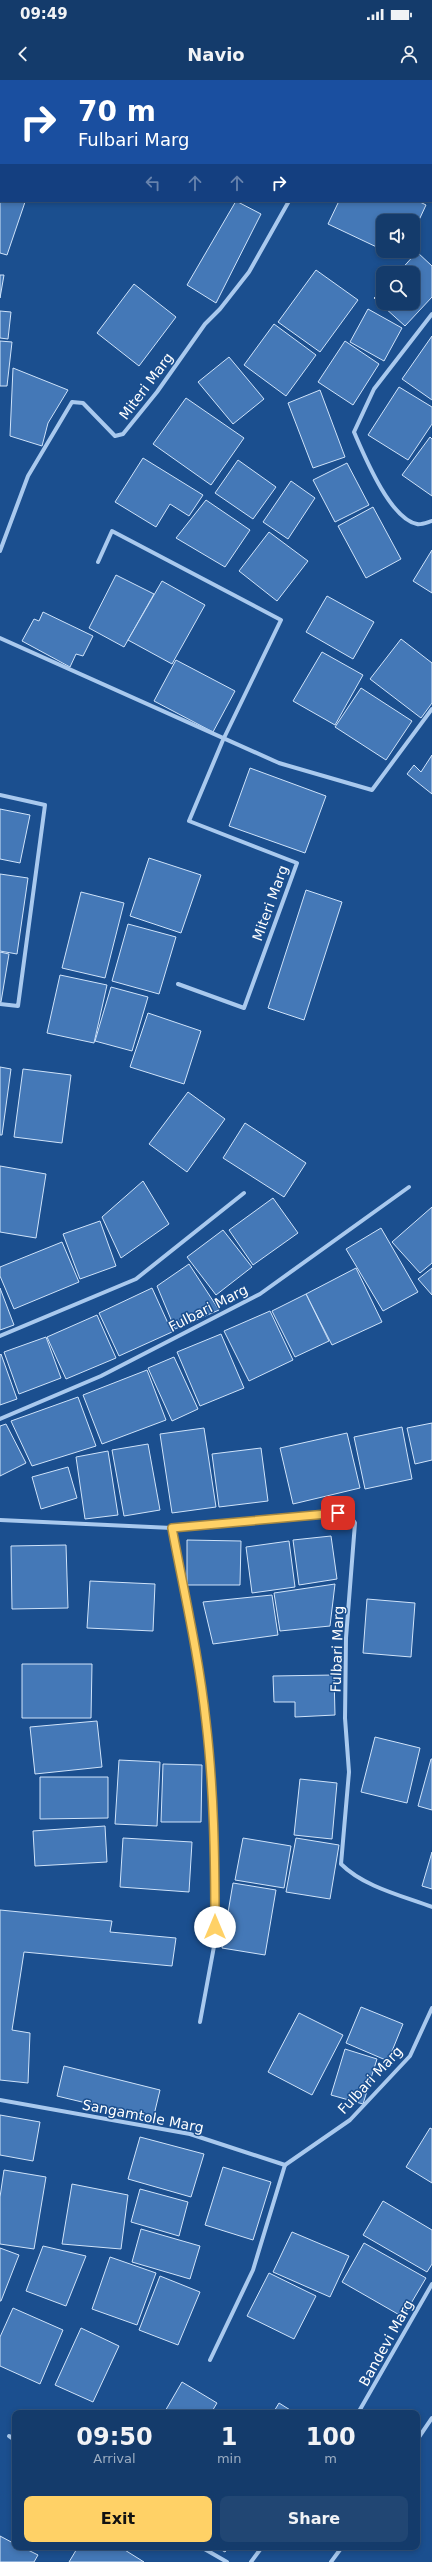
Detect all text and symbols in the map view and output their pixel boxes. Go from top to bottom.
text: 09:49 [20,5,68,23]
icon: back [12,43,34,65]
icon: person [398,43,420,65]
text: Navio [187,44,245,65]
text: 70 m [78,95,156,128]
icon: right [12,96,64,148]
text: Fulbari Marg [78,129,189,150]
icon: left [142,172,164,194]
icon: ahead [184,172,206,194]
icon: ahead [226,172,248,194]
icon: right [268,172,290,194]
map controls [376,214,420,310]
button: sound [376,214,420,258]
button: search [376,266,420,310]
street label: Miteri Marg [116,350,176,422]
street label: Miteri Marg [249,863,291,943]
street label: Fulbari Marg [166,1281,250,1335]
pin [321,1496,355,1530]
icon: arrive [327,1502,349,1524]
street label: Fulbari Marg [327,1605,347,1693]
position arrow [194,1906,236,1948]
street label: Fulbari Marg [335,2043,405,2117]
street label: Sangamtole Marg [81,2096,205,2136]
street label: Bandevi Marg [356,2297,416,2389]
text: 09:50 [76,2423,153,2451]
text: 1 [221,2423,237,2451]
text: 100 [306,2423,356,2451]
text: Arrival [93,2451,136,2466]
text: min [217,2451,241,2466]
text: m [324,2451,337,2466]
button: Exit [24,2496,212,2542]
button: Share [220,2496,408,2542]

